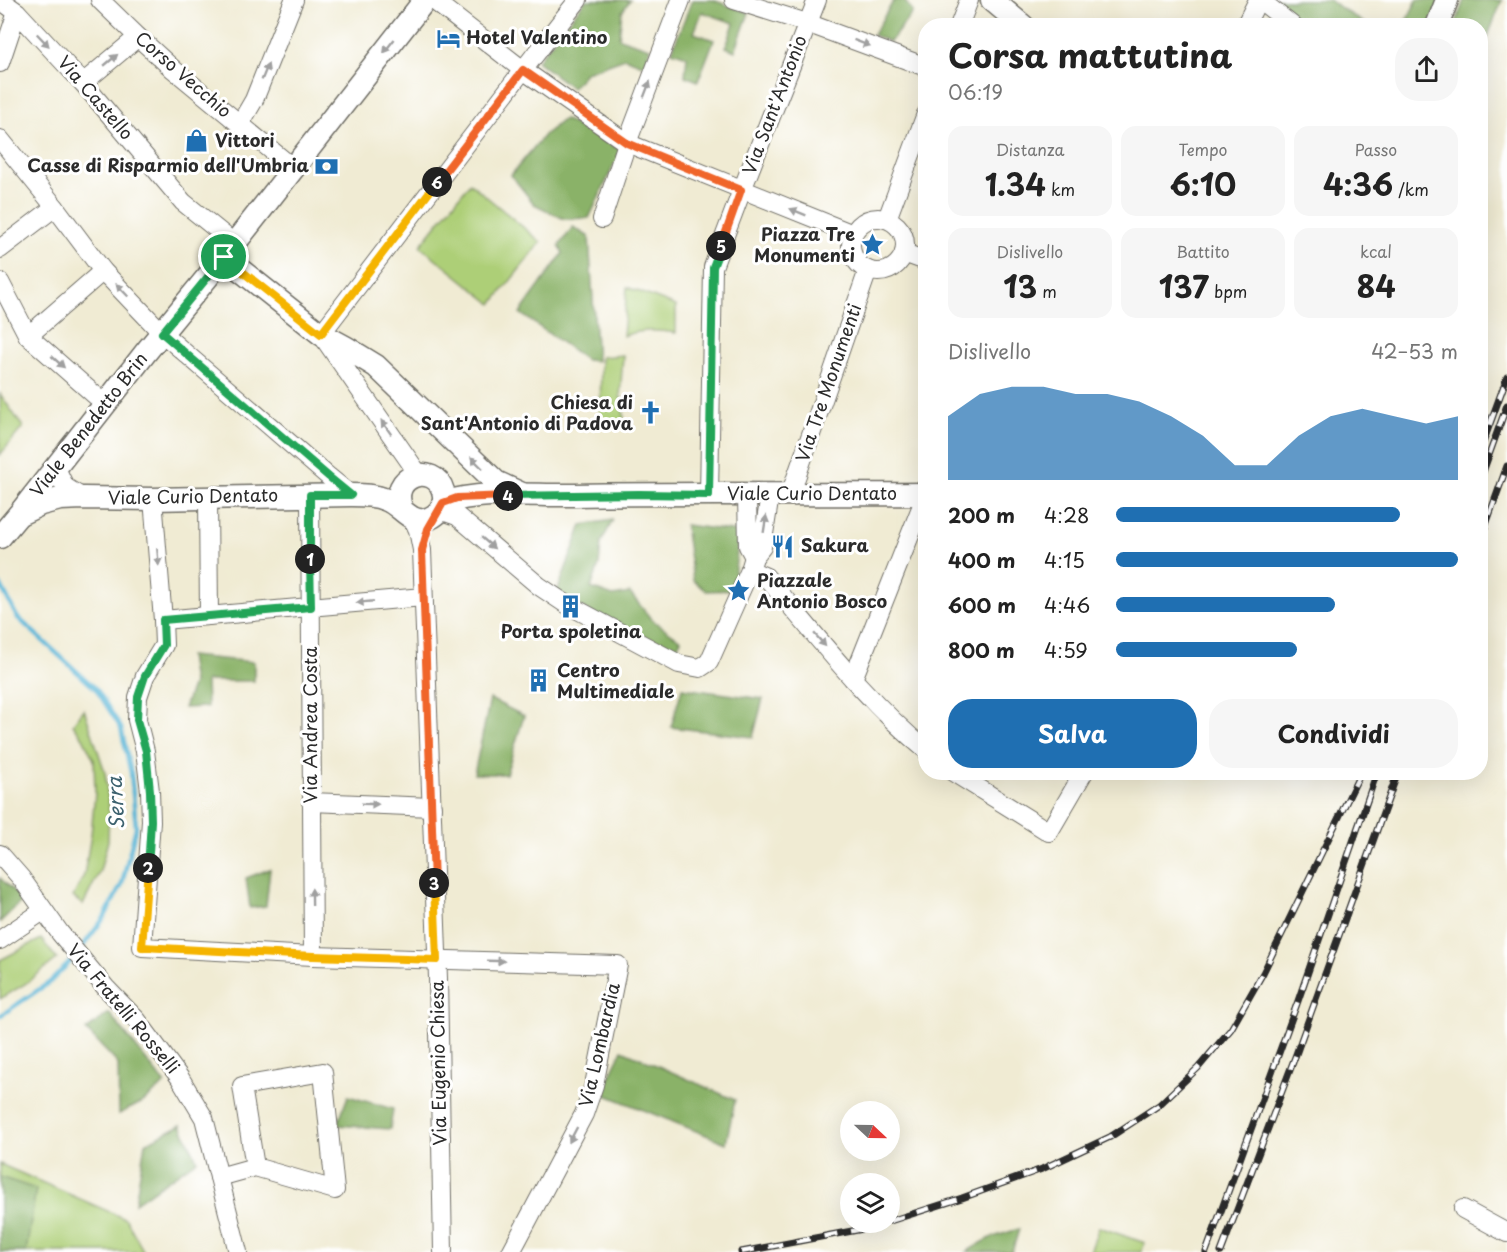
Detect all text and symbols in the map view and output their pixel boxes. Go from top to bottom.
place label: Hotel Valentino [466,23,608,50]
street label: Corso Vecchio [130,24,238,124]
hotel icon: Hotel Valentino [435,25,461,51]
text: Corsa mattutina [948,29,1232,79]
street label: Via Sant'Antonio [735,31,813,178]
one-way arrow [36,32,49,47]
one-way arrow [383,38,396,54]
button: share [1395,38,1458,101]
one-way arrow [853,39,871,49]
street label: Via Castello [52,49,140,145]
one-way arrow [103,54,118,67]
one-way arrow [261,63,271,81]
text: 06:19 [948,77,1003,107]
one-way arrow [643,79,653,97]
place label: Vittori [215,126,275,153]
shop icon: Vittori [184,128,210,154]
text: Distanza [996,137,1064,161]
text: Tempo [1179,137,1227,161]
text: Passo [1355,137,1397,161]
place label: Casse di Risparmio dell'Umbria [27,151,309,178]
bank icon: Casse di Risparmio dell'Umbria [314,153,340,179]
text: 1.34 [985,161,1046,206]
text: 6:10 [1170,161,1236,206]
text: 4:36 [1323,161,1393,206]
pin: 6 [422,167,452,197]
text: 6 [431,170,443,194]
text: km [1046,177,1075,201]
text: /km [1393,177,1429,201]
one-way arrow [789,207,807,217]
place label: Piazza Tre Monumenti [754,220,855,268]
pin [198,231,249,282]
pin: 5 [706,231,736,261]
place icon: Piazza Tre Monumenti [860,232,886,258]
text: 5 [716,234,726,258]
text: Dislivello [997,239,1063,263]
text: Battito [1176,239,1230,263]
text: kcal [1360,239,1392,263]
icon: arrive [207,240,240,273]
text: 13 [1003,263,1037,308]
text: 137 [1159,263,1209,308]
text: 84 [1356,263,1396,308]
text: m [1037,279,1057,303]
text: bpm [1209,279,1247,303]
one-way arrow [115,284,129,298]
street label: Via Tre Monumenti [788,300,867,465]
text: Dislivello [948,336,1031,366]
text: 42–53 m [1371,336,1458,366]
street label: Viale Benedetto Brin [23,346,153,502]
one-way arrow [50,355,65,368]
place label: Chiesa di Sant'Antonio di Padova [421,388,634,436]
church icon: Chiesa di Sant'Antonio di Padova [638,400,664,426]
one-way arrow [380,419,392,435]
one-way arrow [470,457,484,471]
street label: Viale Curio Dentato [727,479,897,506]
street label: Viale Curio Dentato [108,481,278,510]
pin: 4 [493,481,523,511]
text: 4 [503,484,513,508]
text: 200 m [948,500,1015,530]
text: 4:28 [1044,500,1090,530]
one-way arrow [761,514,770,533]
place label: Sakura [801,531,869,558]
restaurant icon: Sakura [770,533,796,559]
one-way arrow [480,536,496,549]
pin: 1 [295,544,325,574]
text: 400 m [948,545,1016,575]
text: 4:15 [1044,545,1085,575]
one-way arrow [153,547,163,566]
text: 1 [306,547,314,571]
place label: Piazzale Antonio Bosco [757,566,888,614]
place icon: Piazzale Antonio Bosco [726,578,752,604]
text: 600 m [948,590,1016,620]
text: 4:46 [1044,590,1090,620]
building icon: Porta spoletina [558,593,584,619]
one-way arrow [355,597,374,607]
place label: Porta spoletina [500,617,642,644]
one-way arrow [813,632,826,647]
text: 800 m [948,635,1015,665]
text: 4:59 [1044,635,1088,665]
street label: Via Andrea Costa [296,646,323,803]
place label: Centro Multimediale [557,656,674,704]
building icon: Centro Multimediale [526,668,552,694]
button: Salva [948,699,1197,768]
button: Condividi [1209,699,1458,768]
water label: Serra [99,775,131,830]
one-way arrow [360,800,379,809]
pin: 2 [133,853,163,883]
text: 2 [142,856,154,880]
pin: 3 [419,868,449,898]
text: 3 [429,871,439,895]
one-way arrow [307,888,317,907]
street label: Via Fratelli Rosselli [62,937,187,1079]
one-way arrow [486,957,505,966]
street label: Via Eugenio Chiesa [423,979,452,1146]
street label: Via Lombardia [571,979,626,1110]
north arrow [840,1101,900,1161]
map controls [840,1101,900,1233]
one-way arrow [568,1127,577,1144]
button: layers [840,1173,900,1233]

